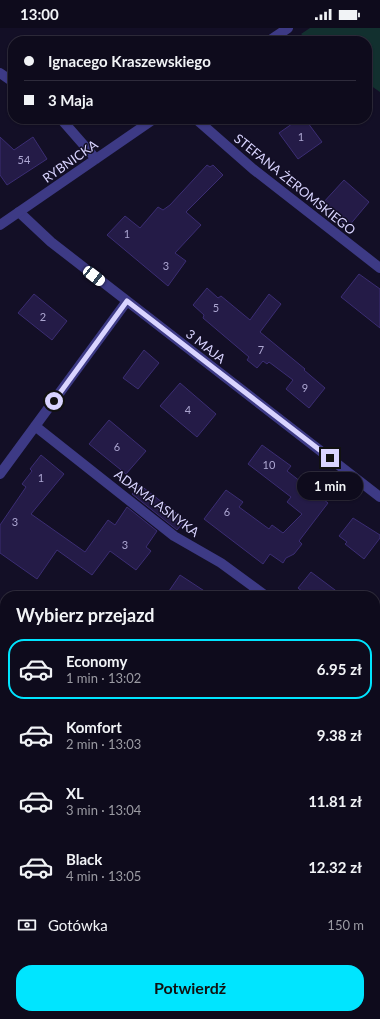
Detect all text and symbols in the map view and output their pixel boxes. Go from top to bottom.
text: 13:00 [20,5,59,23]
text: Ignacego Kraszewskiego [48,52,211,70]
text: 3 Maja [48,91,93,109]
street label: STEFANA ŻEROMSKIEGO [231,130,359,238]
house number: 1 [298,130,304,143]
street label: RYBNICKA [39,136,101,186]
house number: 54 [18,153,31,166]
house number: 1 [124,227,130,240]
house number: 3 [163,259,169,272]
car [81,264,107,288]
house number: 5 [213,301,219,314]
house number: 2 [40,310,46,323]
street label: 3 MAJA [183,326,229,367]
house number: 7 [258,343,264,356]
house number: 9 [302,381,308,394]
route start [45,392,63,410]
house number: 4 [185,403,192,416]
house number: 6 [114,440,120,453]
route end [321,449,339,467]
house number: 10 [263,458,276,471]
street label: ADAMA ASNYKA [112,466,203,540]
house number: 1 [38,471,44,484]
callout: 1 min [297,472,363,500]
text: 1 min [314,478,346,494]
house number: 6 [224,505,230,518]
house number: 3 [12,515,18,528]
house number: 3 [122,538,128,551]
text: Wybierz przejazd [16,604,155,626]
icon: car [18,651,54,687]
text: Economy [66,652,127,670]
text: 6.95 zł [317,660,362,678]
text: 1 min · 13:02 [66,670,141,686]
icon: car [18,717,54,753]
text: Komfort [66,718,122,736]
text: 9.38 zł [317,726,362,744]
text: 2 min · 13:03 [66,736,141,752]
icon: car [18,783,54,819]
text: XL [66,784,84,802]
text: 11.81 zł [308,792,362,810]
text: 3 min · 13:04 [66,802,141,818]
icon: car [18,849,54,885]
text: Black [66,850,102,868]
text: 12.32 zł [308,858,362,876]
text: 4 min · 13:05 [66,868,141,884]
icon: cash [16,914,38,936]
text: Gotówka [48,916,108,934]
text: 150 m [327,917,364,933]
button: Potwierdź [16,965,364,1011]

